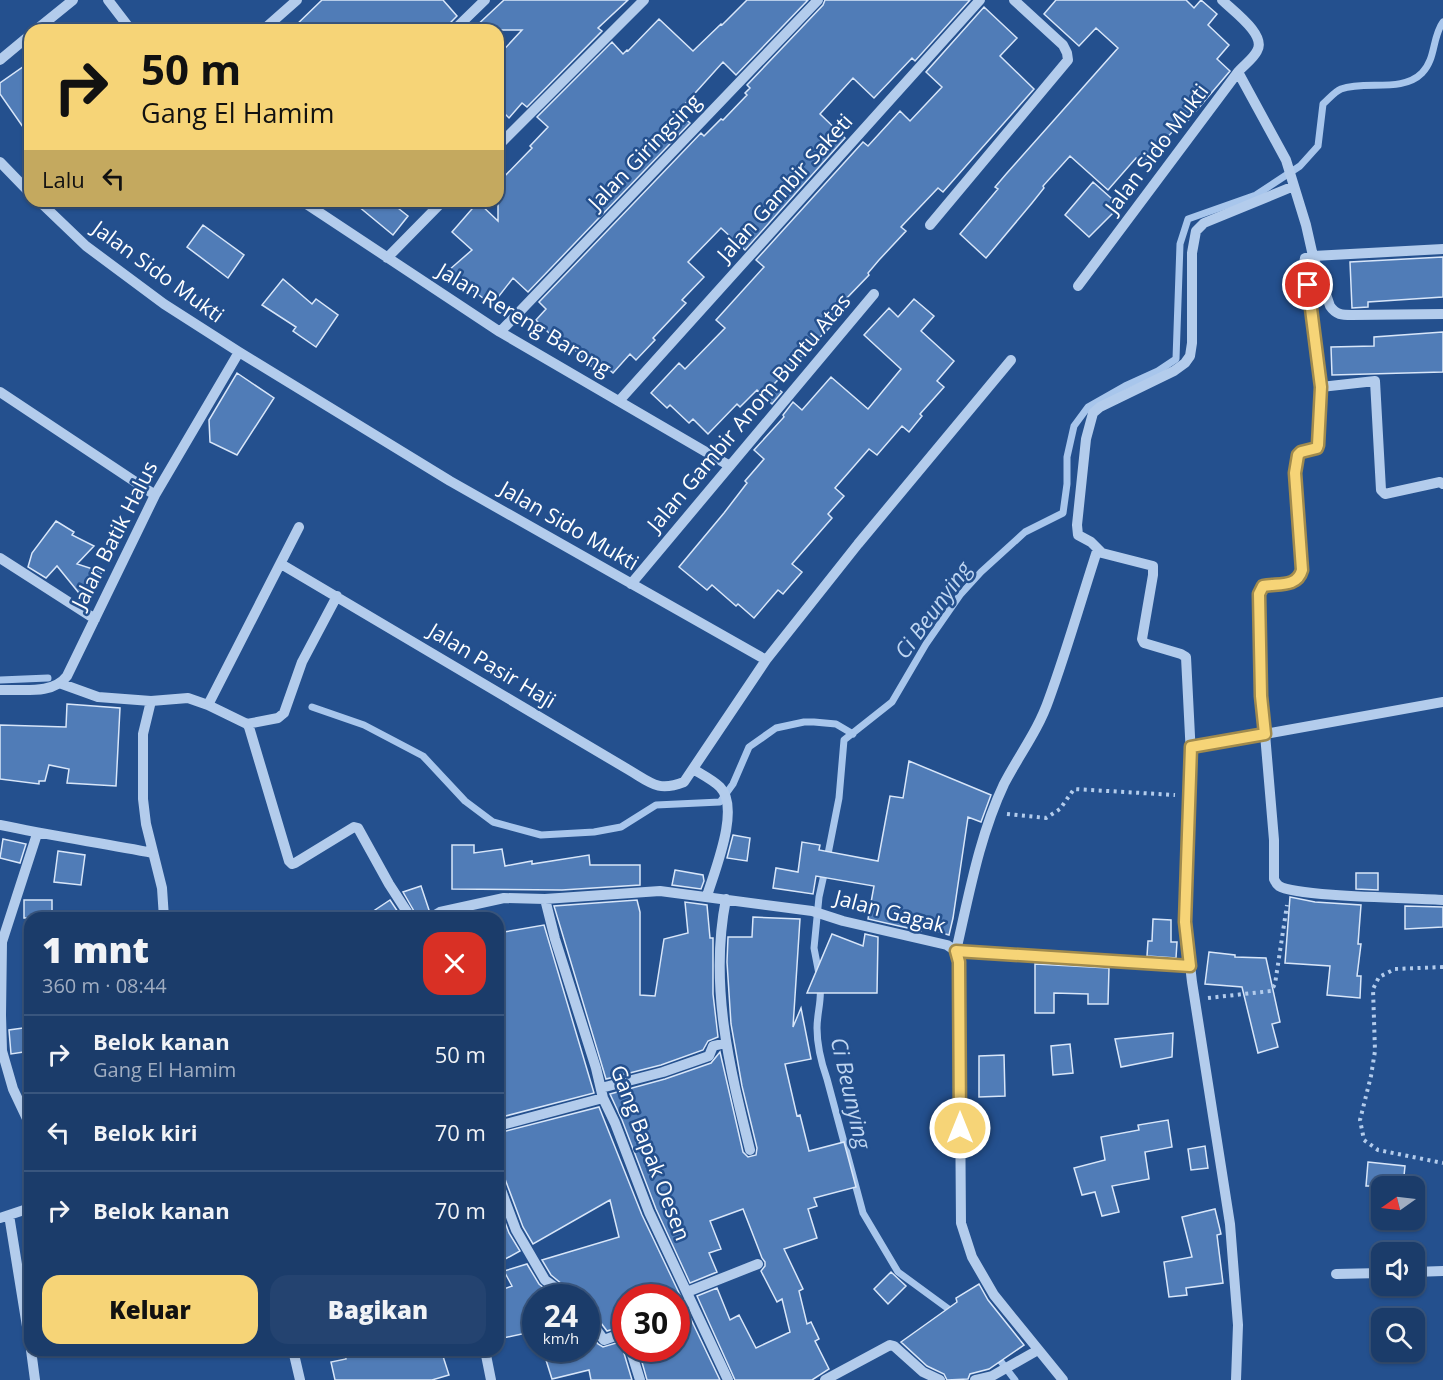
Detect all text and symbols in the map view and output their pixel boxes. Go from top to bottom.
text: 50 m [141,40,241,97]
icon: right [42,48,120,126]
street label: Jalan Sido Mukti [1097,78,1214,221]
street label: Jalan Giringsing [580,87,707,217]
text: Gang El Hamim [141,94,334,131]
street label: Jalan Gambir Saketi [709,107,858,269]
icon: left [97,162,130,195]
text: Lalu [42,164,85,194]
street label: Jalan Sido Mukti [86,213,230,328]
street label: Jalan Rereng Barong [431,255,617,382]
pin [1282,259,1333,310]
icon: arrive [1291,268,1324,301]
street label: Jalan Gambir Anom Buntu Atas [639,288,856,539]
street label: Jalan Batik Halus [64,456,163,615]
street label: Jalan Sido Mukti [493,473,644,576]
water label: Ci Beunying [887,553,979,664]
street label: Jalan Pasir Haji [422,615,561,714]
street label: Jalan Gagak [830,882,949,939]
text: 1 mnt [42,925,149,974]
button: close [423,932,486,995]
text: 360 m · 08:44 [42,972,167,999]
text: Belok kanan [93,1026,230,1056]
water label: Ci Beunying [825,1034,880,1153]
icon: right [42,1038,75,1071]
text: 50 m [435,1039,486,1069]
text: Gang El Hamim [93,1056,236,1083]
street label: Gang Bapak Oesen [605,1061,697,1244]
position arrow [928,1096,992,1160]
icon: left [42,1116,75,1149]
text: Belok kiri [93,1117,198,1147]
text: 70 m [435,1117,486,1147]
north arrow [1371,1176,1425,1230]
map controls [1371,1176,1425,1362]
icon: right [42,1194,75,1227]
text: Belok kanan [93,1195,230,1225]
text: 70 m [435,1195,486,1225]
button: sound [1371,1242,1425,1296]
button: Keluar [42,1275,258,1344]
button: Bagikan [270,1275,486,1344]
speed limit sign: 30 [612,1284,690,1362]
text: 24 [544,1295,578,1336]
button: search [1371,1308,1425,1362]
text: km/h [543,1328,579,1348]

